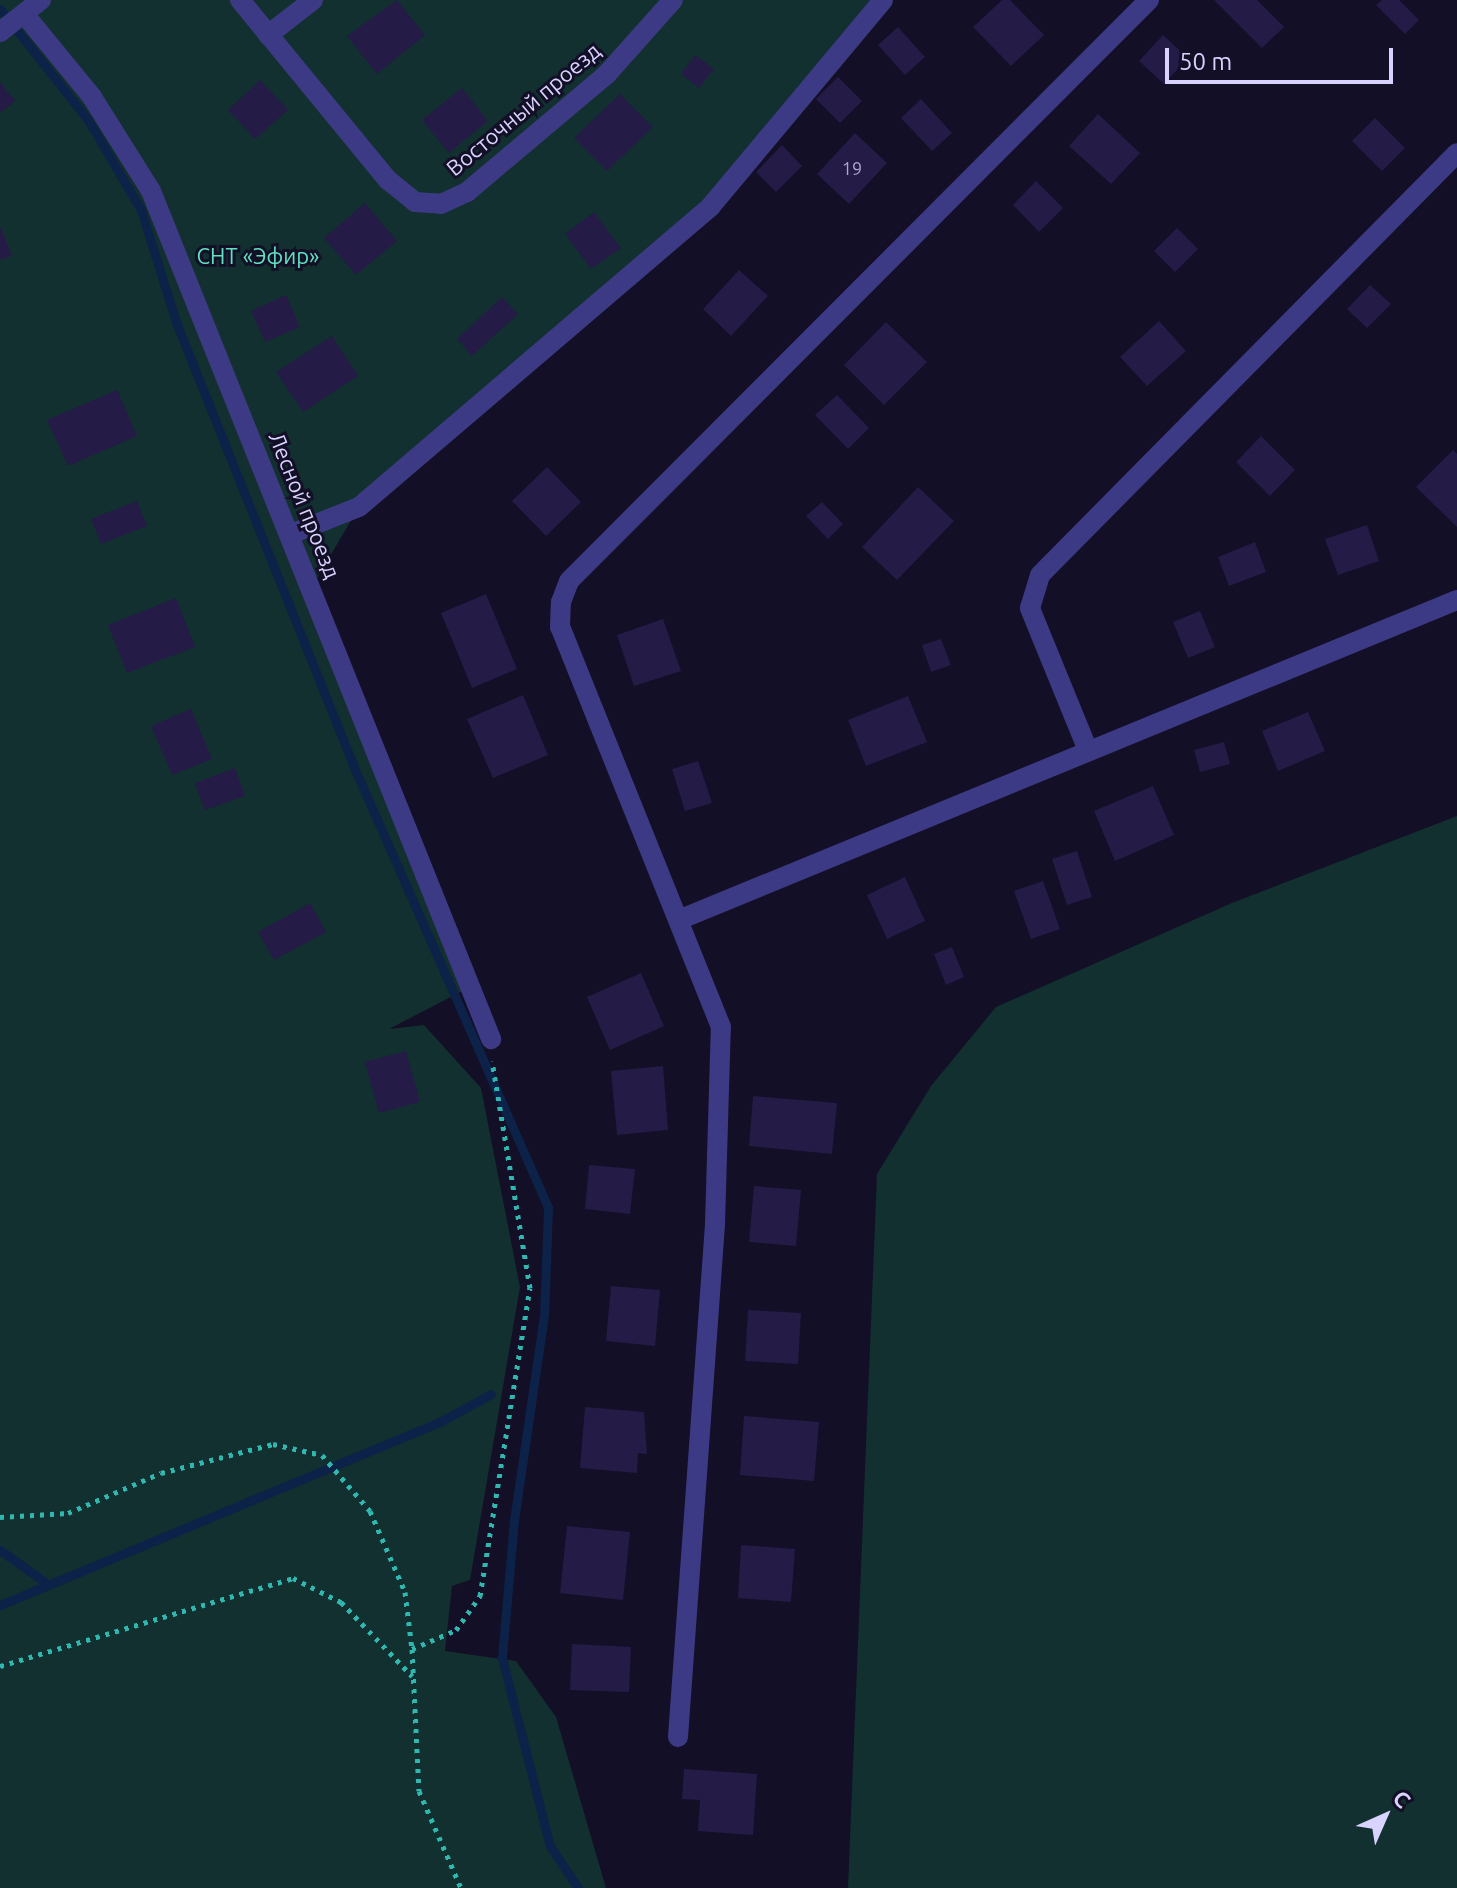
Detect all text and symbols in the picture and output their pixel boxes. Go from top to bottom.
scale bar [1169,32,1397,82]
street label: Восточный проезд [441,37,605,181]
text: 50 m [1179,48,1232,75]
house number: 19 [842,157,862,179]
park label: СНТ «Эфир» [197,243,319,269]
street label: Лесной проезд [264,428,346,582]
north arrow [1345,1776,1425,1856]
text: С [1389,1785,1416,1812]

